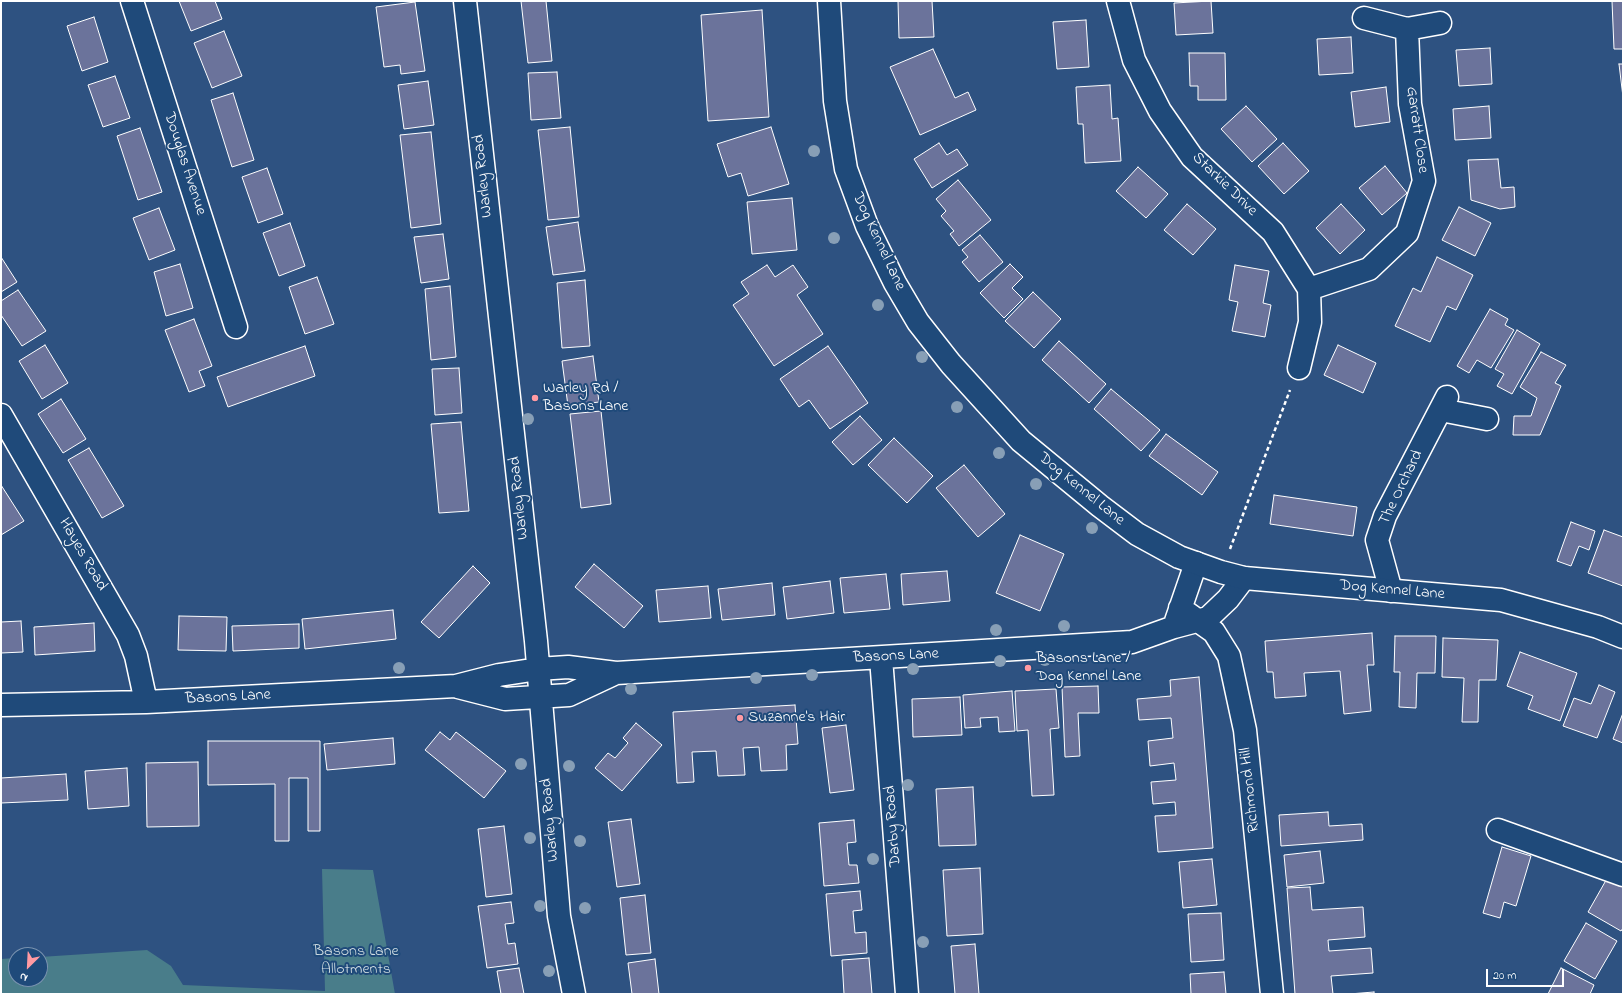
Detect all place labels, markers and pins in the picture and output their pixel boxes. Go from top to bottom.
place label: Warley Rd / Basons Lane [543,379,629,417]
marker: Warley Rd / Basons Lane [530,393,540,403]
place label: Basons Lane / Dog Kennel Lane [1036,649,1141,687]
marker: Basons Lane / Dog Kennel Lane [1023,663,1033,673]
place label: Suzanne's Hair [748,708,845,728]
marker: Suzanne's Hair [735,713,745,723]

